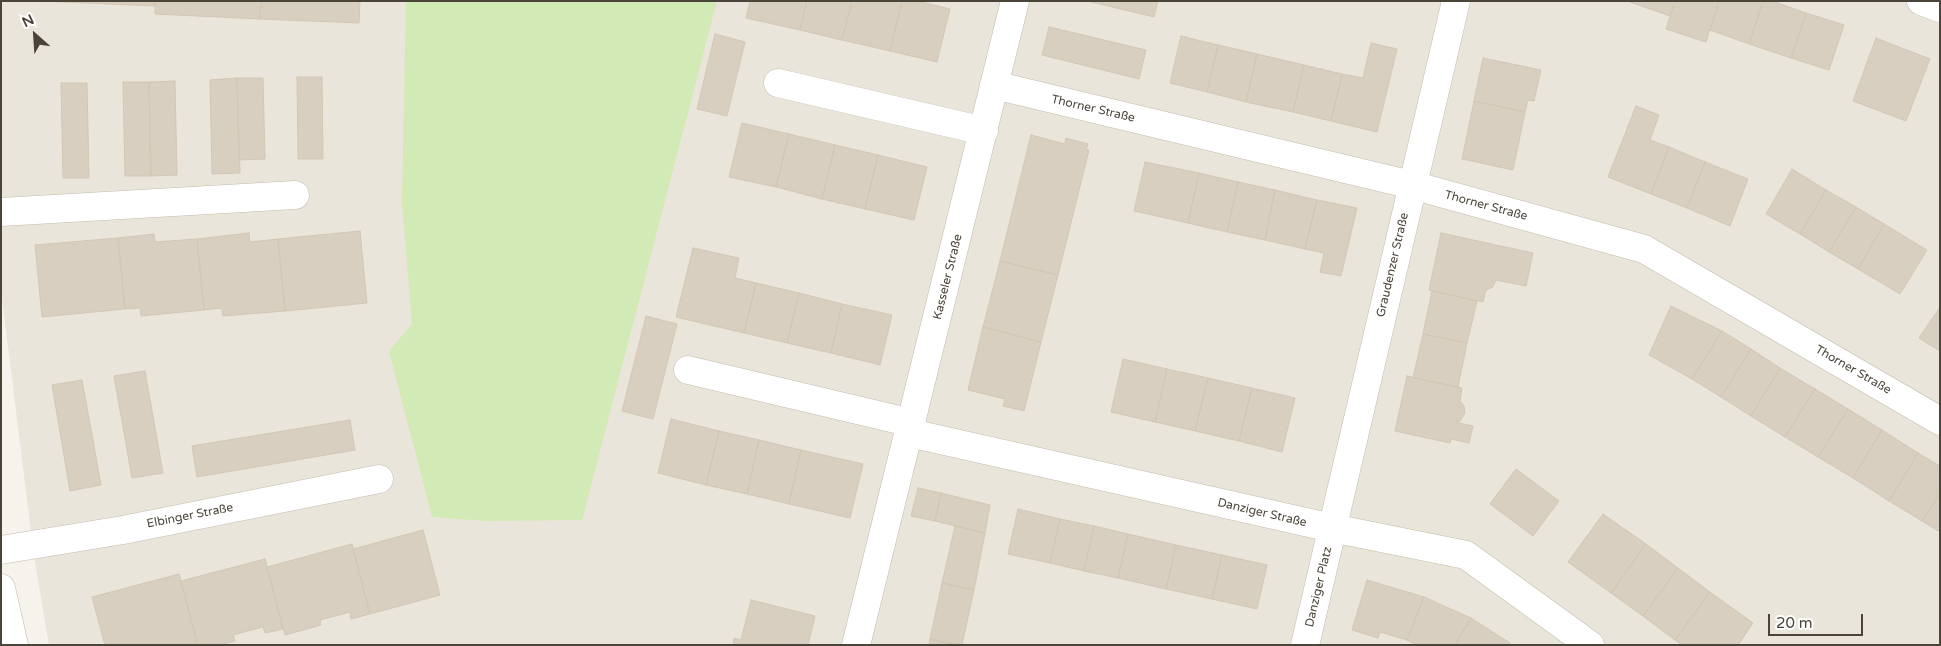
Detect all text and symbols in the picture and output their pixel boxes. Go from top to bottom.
north arrow [10,10,60,60]
text: N [19,11,37,31]
street label: Thorner Straße [1050,92,1136,126]
street label: Thorner Straße [1443,188,1529,224]
street label: Graudenzer Straße [1374,211,1412,319]
street label: Kasseler Straße [930,233,966,321]
street label: Thorner Straße [1812,342,1894,398]
street label: Danziger Straße [1216,496,1308,530]
street label: Elbinger Straße [146,501,234,531]
street label: Danziger Platz [1303,545,1335,629]
scale bar [1771,604,1866,636]
text: 20 m [1776,614,1813,632]

